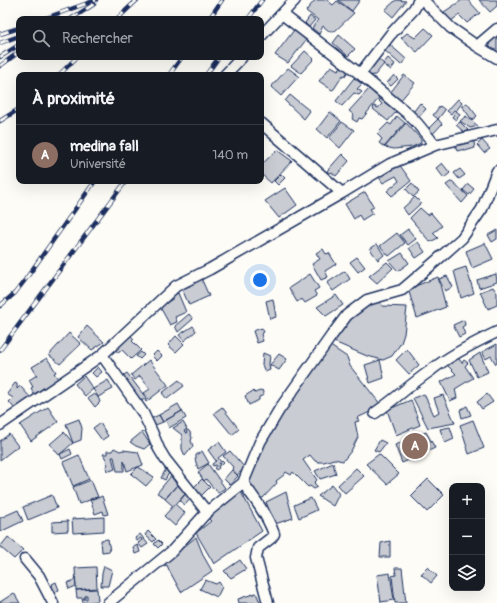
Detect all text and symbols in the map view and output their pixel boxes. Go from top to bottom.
search box [16,16,264,60]
icon: search [30,27,52,49]
text: Rechercher [62,29,133,48]
text: À proximité [32,88,115,109]
text: medina fall [70,137,139,156]
text: A [41,147,49,163]
text: 140 m [212,147,248,163]
text: Université [70,156,126,172]
your location [250,270,270,290]
pin: A [402,431,428,461]
map controls [449,483,485,591]
button: + [449,483,485,519]
button: − [449,519,485,555]
button: layers [449,555,485,591]

